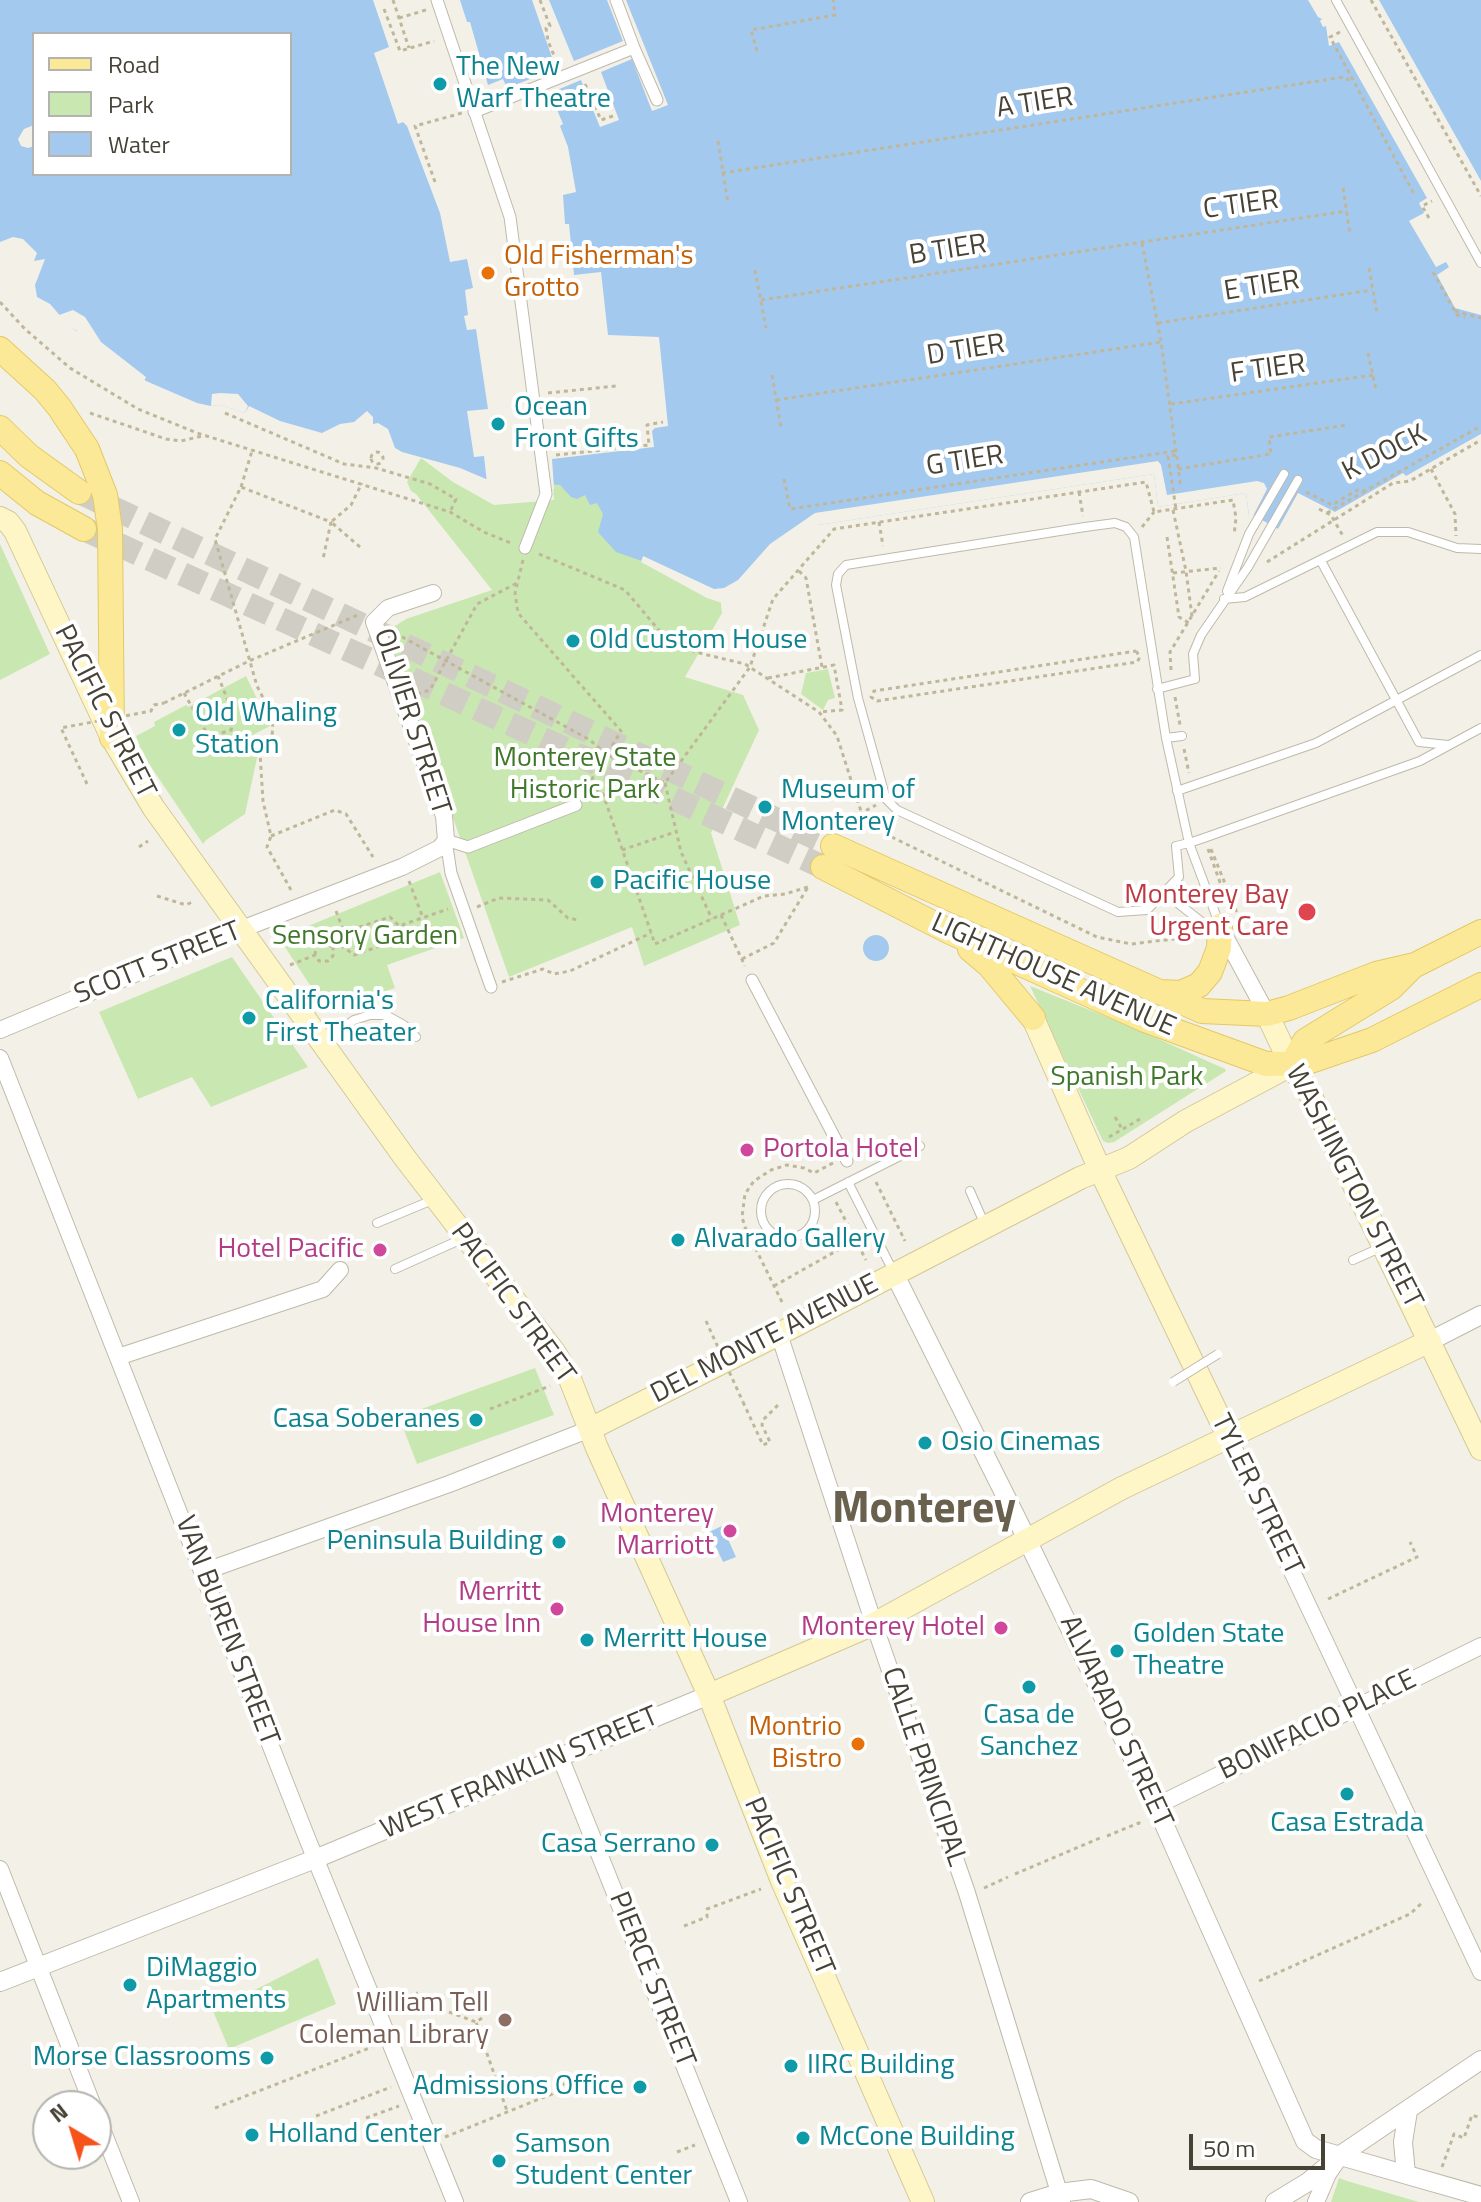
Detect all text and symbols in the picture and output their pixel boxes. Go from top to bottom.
legend [32,32,292,176]
text: Road [108,46,160,82]
place label: The New Warf Theatre [456,51,611,117]
marker: The New Warf Theatre [431,75,449,93]
street label: A TIER [994,81,1076,127]
text: Park [108,86,154,122]
text: Water [108,126,170,162]
street label: C TIER [1201,184,1281,228]
street label: B TIER [907,228,989,274]
place label: Old Fisherman's Grotto [504,240,694,306]
marker: Old Fisherman's Grotto [479,264,497,282]
street label: E TIER [1222,264,1302,310]
street label: D TIER [925,328,1007,374]
street label: F TIER [1228,348,1308,392]
place label: Ocean Front Gifts [514,391,639,457]
marker: Ocean Front Gifts [489,415,507,433]
street label: K DOCK [1337,419,1433,489]
street label: G TIER [924,439,1006,485]
street label: PACIFIC STREET [46,620,162,804]
place label: Old Custom House [589,624,807,658]
street label: OLIVIER STREET [365,625,457,819]
marker: Old Custom House [564,632,582,650]
place label: Old Whaling Station [195,697,337,763]
marker: Old Whaling Station [170,721,188,739]
park label: Monterey State Historic Park [494,742,676,808]
place label: Museum of Monterey [781,774,915,840]
marker: Museum of Monterey [756,798,774,816]
place label: Pacific House [613,865,771,899]
marker: Pacific House [588,873,606,891]
place label: Monterey Bay Urgent Care [1124,879,1289,945]
marker: Monterey Bay Urgent Care [1296,901,1318,923]
street label: LIGHTHOUSE AVENUE [926,907,1180,1045]
street label: SCOTT STREET [70,915,246,1013]
park label: Sensory Garden [272,920,458,954]
place label: California's First Theater [265,985,416,1051]
marker: California's First Theater [240,1009,258,1027]
street label: WASHINGTON STREET [1277,1060,1429,1314]
park label: Spanish Park [1051,1061,1203,1095]
place label: Portola Hotel [763,1133,919,1167]
marker: Portola Hotel [738,1141,756,1159]
street label: PACIFIC STREET [443,1217,581,1391]
place label: Alvarado Gallery [694,1223,885,1257]
marker: Alvarado Gallery [669,1231,687,1249]
place label: Hotel Pacific [218,1233,364,1267]
marker: Hotel Pacific [371,1241,389,1259]
street label: DEL MONTE AVENUE [646,1268,884,1412]
place label: Casa Soberanes [273,1403,460,1437]
street label: TYLER STREET [1203,1409,1309,1581]
marker: Casa Soberanes [467,1411,485,1429]
place label: Osio Cinemas [941,1426,1101,1460]
marker: Osio Cinemas [916,1434,934,1452]
district label: Monterey [832,1485,1016,1537]
place label: Monterey Marriott [600,1498,714,1564]
street label: VAN BUREN STREET [167,1511,285,1751]
marker: Monterey Marriott [721,1522,739,1540]
place label: Peninsula Building [327,1525,543,1559]
marker: Peninsula Building [550,1533,568,1551]
place label: Merritt House Inn [422,1576,541,1642]
marker: Merritt House Inn [548,1600,566,1618]
place label: Monterey Hotel [801,1611,985,1645]
street label: ALVARADO STREET [1051,1611,1179,1833]
place label: Golden State Theatre [1133,1618,1284,1684]
marker: Monterey Hotel [992,1619,1010,1637]
place label: Merritt House [603,1623,767,1657]
marker: Merritt House [578,1631,596,1649]
marker: Golden State Theatre [1108,1642,1126,1660]
street label: CALLE PRINCIPAL [873,1663,973,1871]
street label: BONIFACIO PLACE [1214,1664,1422,1788]
marker: Casa de Sanchez [1020,1678,1038,1696]
place label: Casa de Sanchez [980,1699,1078,1765]
street label: WEST FRANKLIN STREET [376,1700,664,1848]
place label: Montrio Bistro [748,1711,842,1777]
marker: Montrio Bistro [849,1735,867,1753]
marker: Casa Estrada [1338,1785,1356,1803]
street label: PACIFIC STREET [735,1793,841,1981]
place label: Casa Estrada [1270,1807,1424,1841]
place label: Casa Serrano [541,1828,696,1862]
marker: Casa Serrano [703,1836,721,1854]
street label: PIERCE STREET [601,1888,701,2072]
place label: DiMaggio Apartments [146,1952,286,2018]
marker: DiMaggio Apartments [121,1976,139,1994]
place label: William Tell Coleman Library [299,1987,489,2053]
marker: William Tell Coleman Library [496,2011,514,2029]
place label: Morse Classrooms [33,2041,251,2075]
marker: Morse Classrooms [258,2049,276,2067]
place label: IIRC Building [807,2049,955,2083]
marker: IIRC Building [782,2057,800,2075]
place label: Admissions Office [413,2070,624,2104]
marker: Admissions Office [631,2078,649,2096]
north arrow [32,2090,112,2170]
text: N [42,2095,75,2131]
place label: Holland Center [268,2118,442,2152]
scale bar [1193,2118,1329,2168]
place label: McCone Building [819,2121,1015,2155]
marker: Holland Center [243,2126,261,2144]
place label: Samson Student Center [515,2128,692,2194]
marker: McCone Building [794,2129,812,2147]
text: 50 m [1203,2130,1255,2166]
marker: Samson Student Center [490,2152,508,2170]

